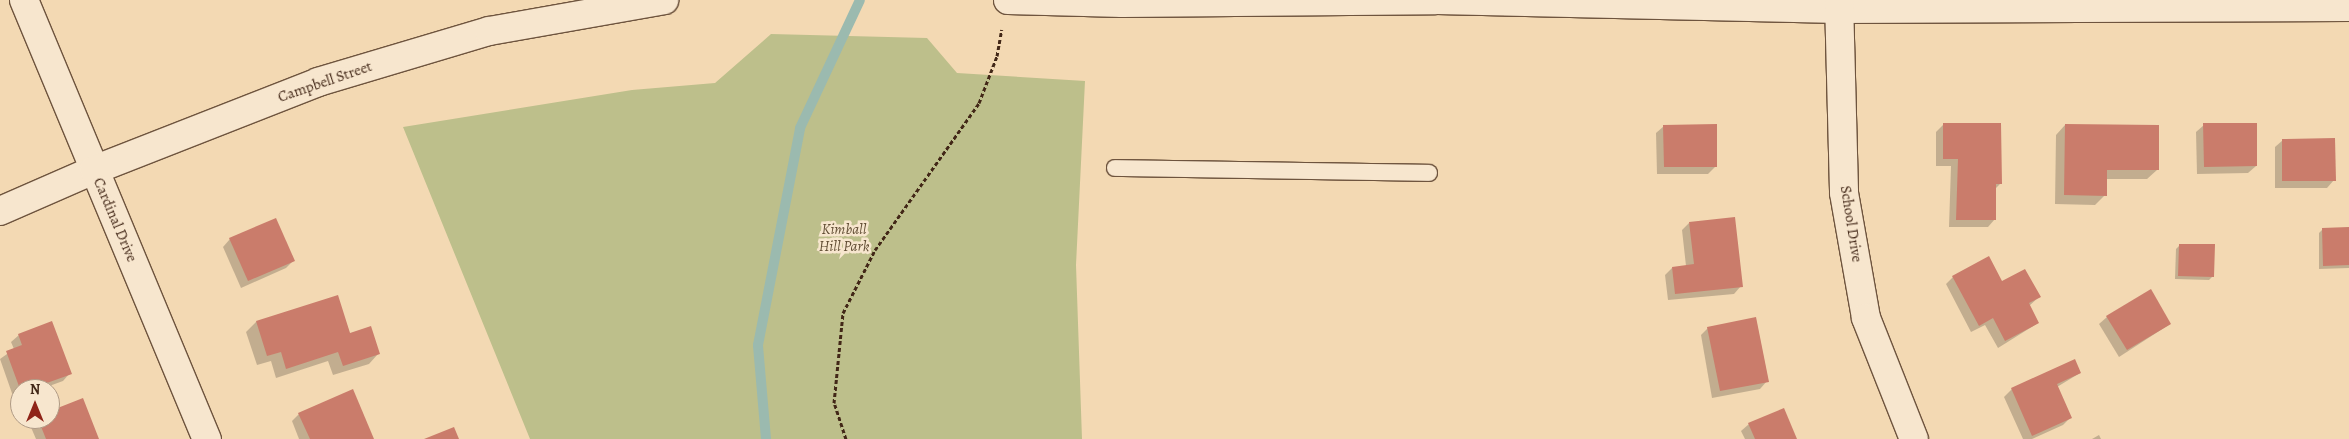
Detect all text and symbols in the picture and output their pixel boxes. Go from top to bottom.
street label: Campbell Street [276,57,374,107]
street label: Cardinal Drive [89,175,141,265]
street label: School Drive [1836,184,1866,264]
park label: Kimball Hill Park [819,220,869,255]
north arrow [10,379,60,429]
text: N [30,380,40,399]

